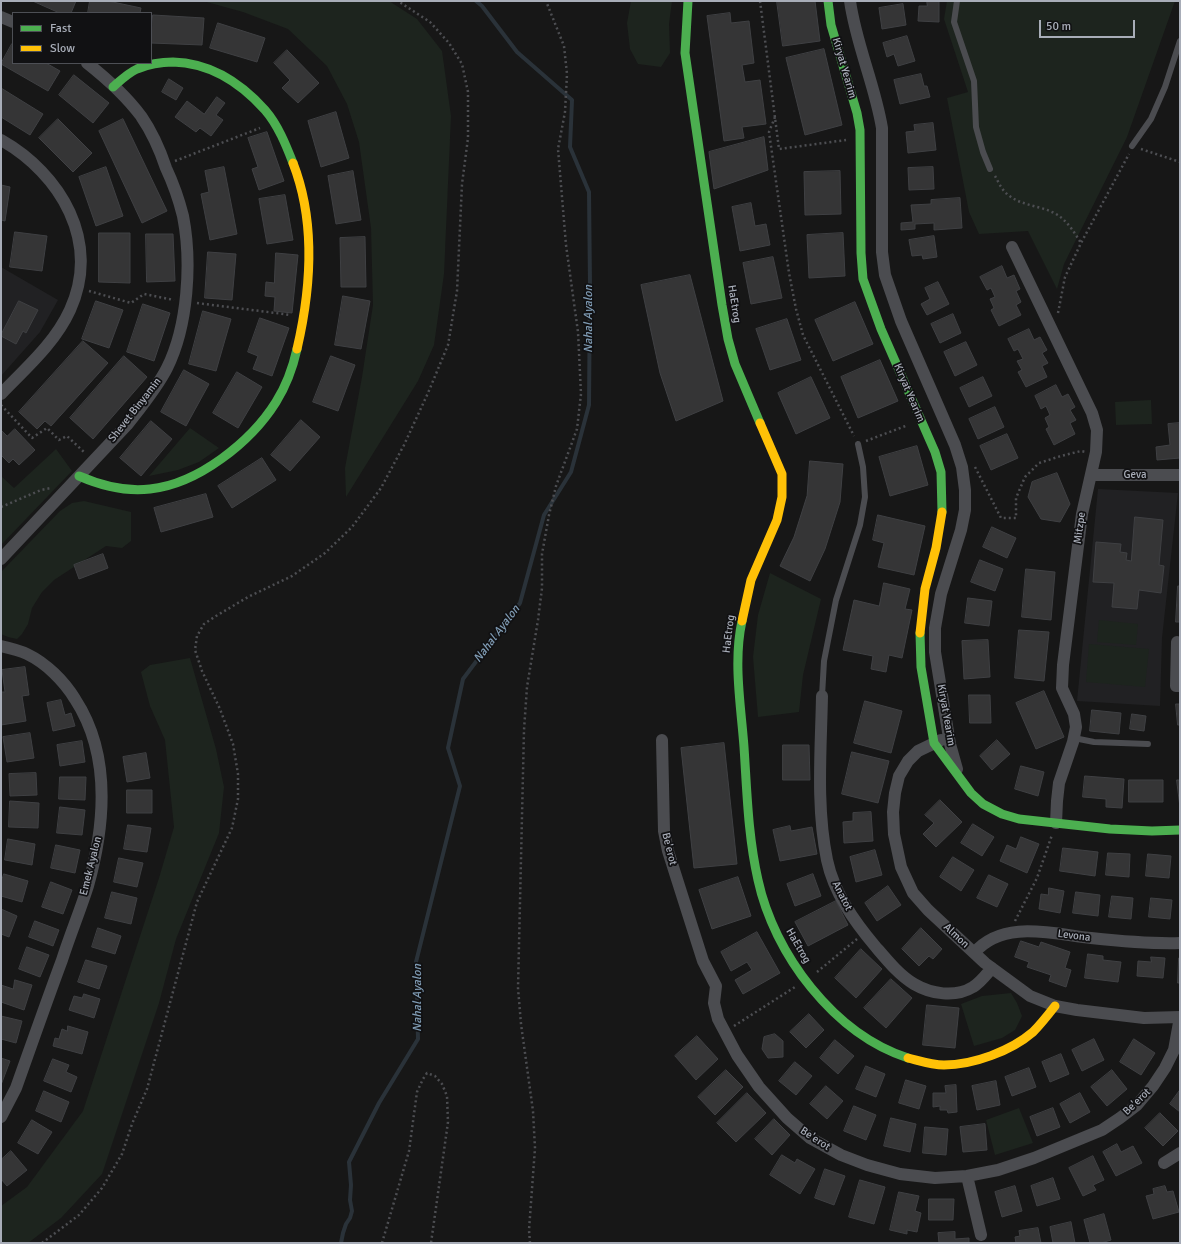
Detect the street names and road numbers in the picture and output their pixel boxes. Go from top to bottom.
street label: Kiryat Yearim [829,36,859,100]
street label: HaEtrog [724,284,744,324]
street label: Kiryat Yearim [891,362,927,424]
street label: Shevet Binyamin [106,375,164,445]
street label: Geva [1123,468,1147,482]
street label: Mitzpe [1071,511,1089,545]
street label: HaEtrog [720,614,738,654]
street label: Kiryat Yearim [934,683,958,747]
street label: Be'erot [659,831,679,867]
street label: Emek Ayalon [77,835,105,897]
street label: Anatot [829,879,855,913]
street label: Almon [940,921,972,951]
street label: HaEtrog [783,926,813,966]
street label: Levona [1057,927,1091,945]
street label: Be'erot [1120,1086,1154,1118]
street label: Be'erot [797,1124,833,1154]

